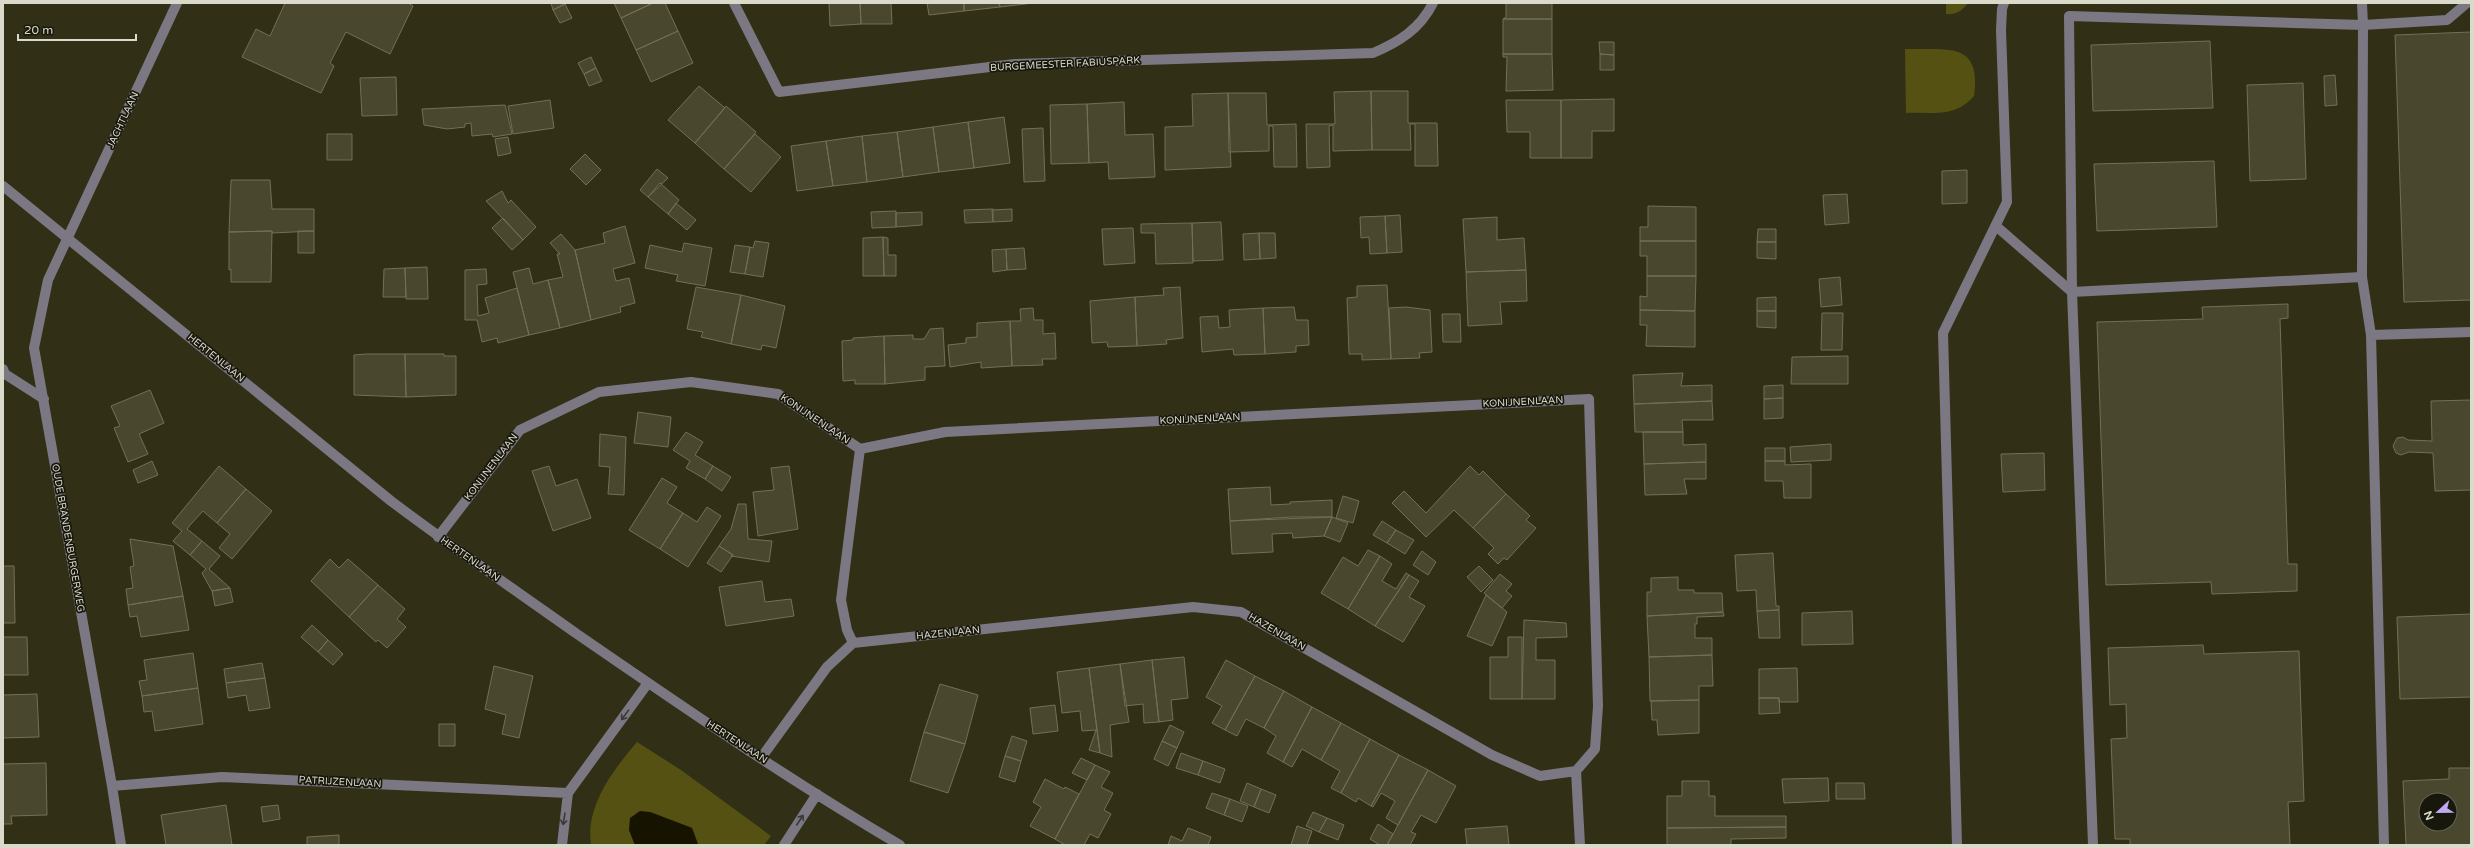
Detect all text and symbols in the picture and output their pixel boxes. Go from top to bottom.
scale bar [18,16,136,42]
text: 20 m [24,23,53,37]
street label: BURGEMEESTER FABIUSPARK [990,54,1141,74]
street label: JACHTLAAN [105,90,141,150]
street label: HERTENLAAN [185,331,247,385]
street label: KONIJNENLAAN [778,391,852,447]
street label: KONIJNENLAAN [1482,394,1564,410]
street label: KONIJNENLAAN [1159,411,1241,427]
street label: KONIJNENLAAN [462,431,520,503]
street label: OUDE BRANDENBURGERWEG [49,463,87,613]
street label: HERTENLAAN [438,534,502,584]
street label: HAZENLAAN [1246,611,1308,653]
street label: HAZENLAAN [915,624,981,642]
one-way arrow [621,709,629,720]
street label: HERTENLAAN [704,718,770,766]
street label: PATRIJZENLAAN [298,774,382,790]
north arrow [2418,792,2458,832]
text: N [2422,809,2437,822]
one-way arrow [560,812,568,825]
one-way arrow [796,814,804,825]

